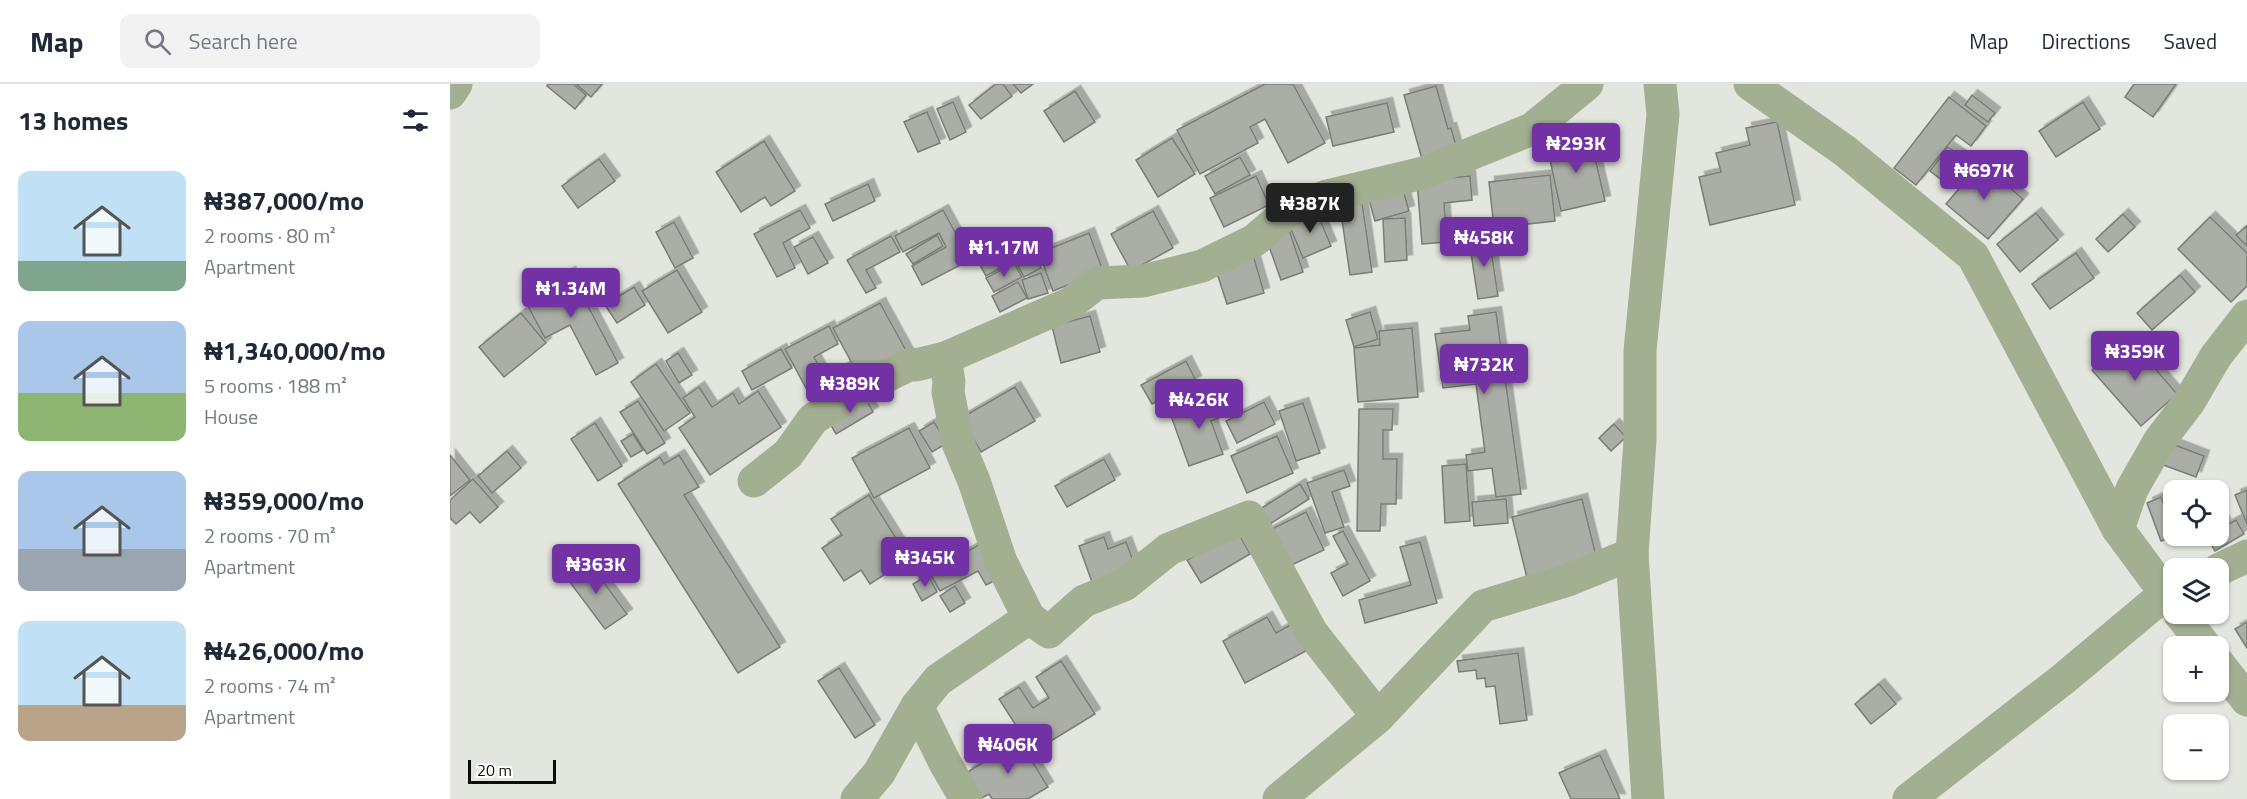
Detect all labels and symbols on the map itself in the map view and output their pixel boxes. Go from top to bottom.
pin: ₦293K [1534,123,1618,174]
pin: ₦697K [1942,150,2026,201]
pin: ₦387K [1268,183,1352,234]
pin: ₦458K [1442,217,1526,268]
pin: ₦1.17M [955,227,1053,278]
pin: ₦1.34M [522,268,620,319]
pin: ₦359K [2093,331,2177,382]
pin: ₦732K [1442,344,1526,395]
pin: ₦389K [808,363,892,414]
pin: ₦426K [1157,379,1241,430]
pin: ₦345K [883,537,967,588]
pin: ₦363K [554,544,638,595]
pin: ₦406K [966,724,1050,775]
scale bar [468,757,556,784]

